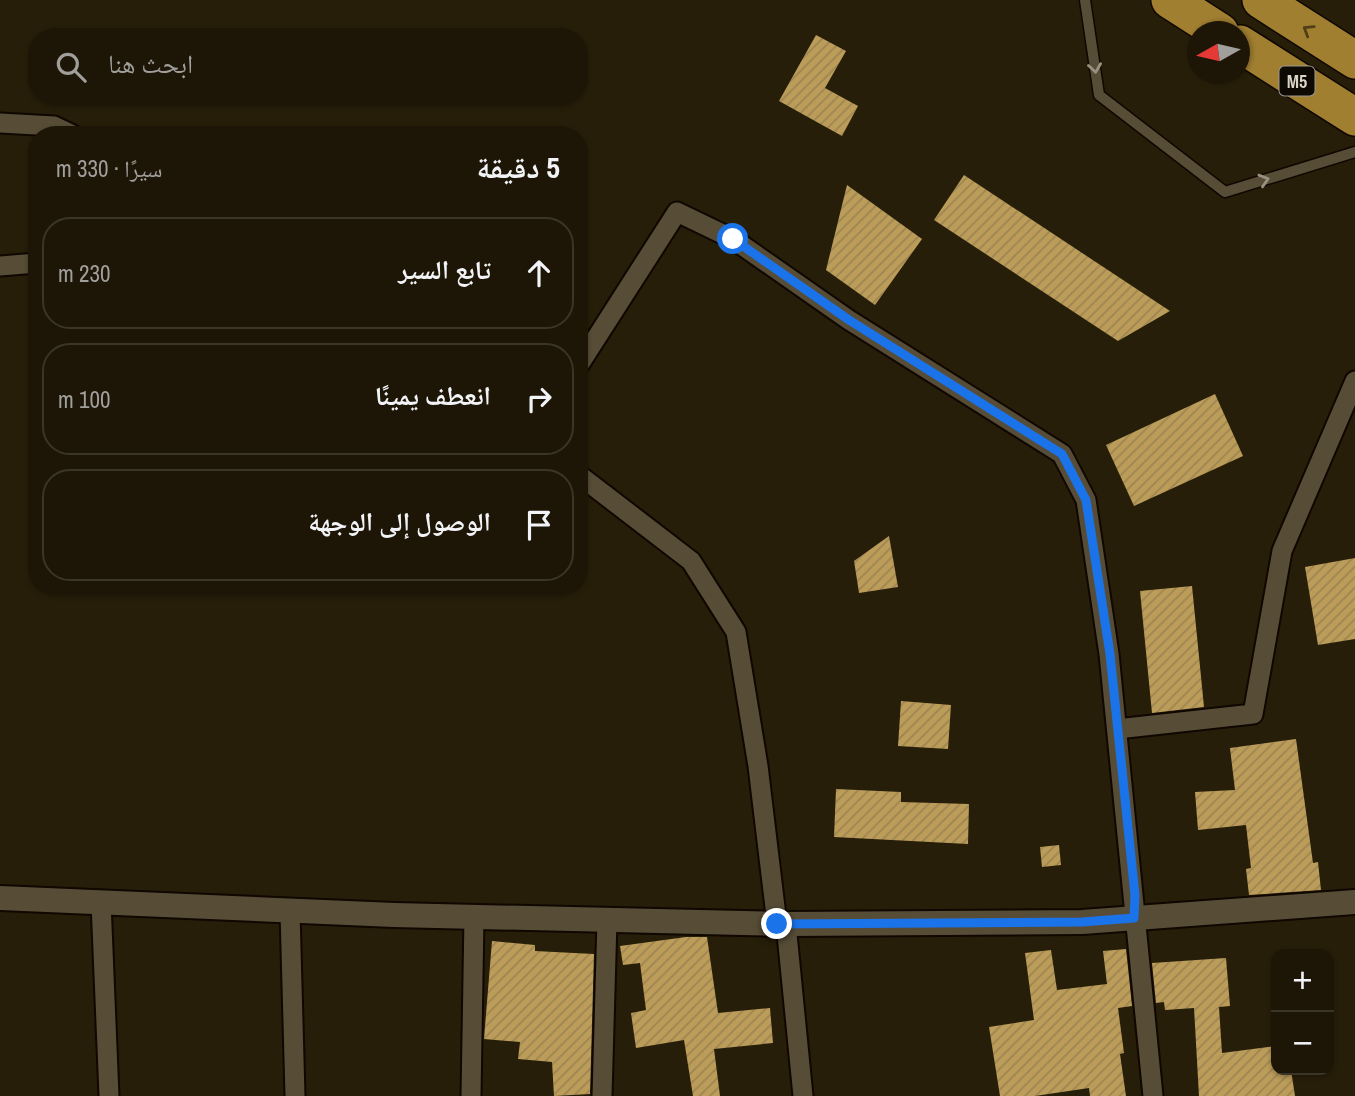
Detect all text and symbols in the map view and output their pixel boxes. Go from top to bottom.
north arrow [1187,21,1250,84]
one-way arrow [1303,25,1316,38]
search box [28,28,588,105]
text: ابحث هنا [108,46,193,81]
icon: search [52,48,90,86]
one-way arrow [1087,62,1102,73]
road number: M5 [1280,66,1314,96]
text: 5 دقيقة [476,147,560,187]
text: سيرًا · 330 m [56,153,162,184]
one-way arrow [1257,174,1270,188]
route start [717,223,748,254]
text: تابع السير [398,252,491,287]
icon: ahead [520,254,558,292]
text: 230 m [58,258,110,289]
text: انعطف يمينًا [375,378,491,413]
icon: right [520,380,558,418]
text: 100 m [58,384,110,415]
text: الوصول إلى الوجهة [308,504,491,539]
icon: arrive [520,506,558,544]
route end [761,908,792,939]
map controls [1271,949,1334,1075]
button: + [1271,949,1334,1012]
button: − [1271,1012,1334,1075]

